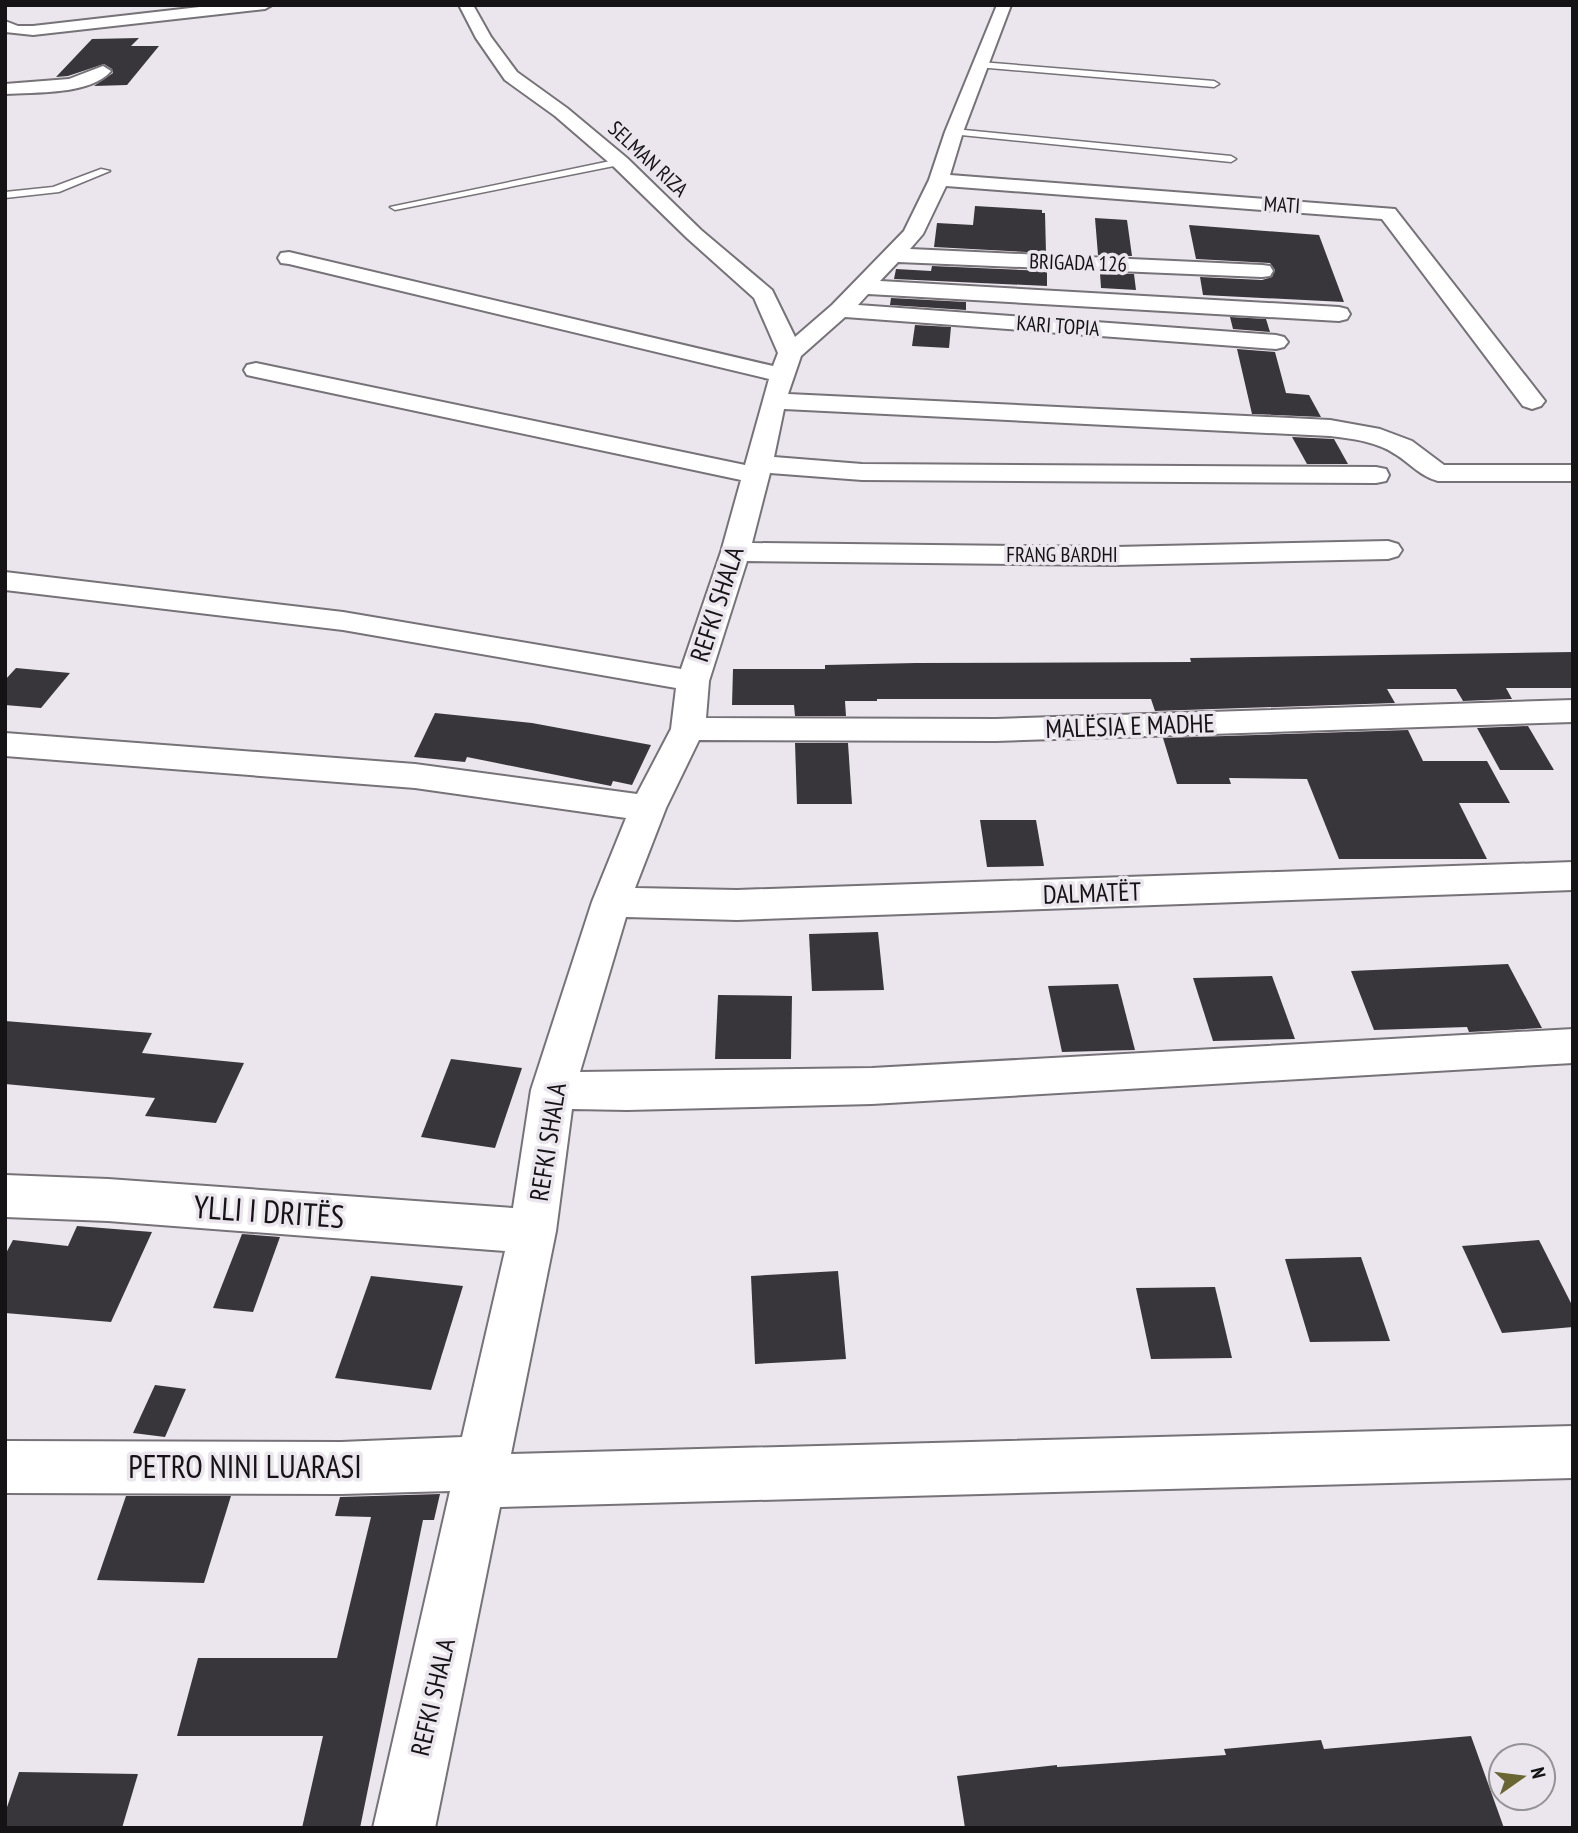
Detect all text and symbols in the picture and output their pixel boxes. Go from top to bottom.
street label: SELMAN RIZA [603,115,694,203]
street label: MATI [1263,190,1301,219]
street label: BRIGADA 126 [1029,247,1127,278]
street label: KARI TOPIA [1016,309,1100,342]
street label: REFKI SHALA [682,541,751,666]
street label: FRANG BARDHI [1006,541,1118,568]
street label: MALËSIA E MADHE [1045,706,1215,745]
street label: DALMATËT [1042,874,1142,911]
street label: REFKI SHALA [522,1080,573,1203]
street label: YLLI I DRITËS [192,1185,346,1237]
street label: PETRO NINI LUARASI [128,1445,362,1487]
street label: REFKI SHALA [403,1634,462,1759]
north arrow [1487,1742,1557,1812]
text: N [1526,1765,1551,1781]

